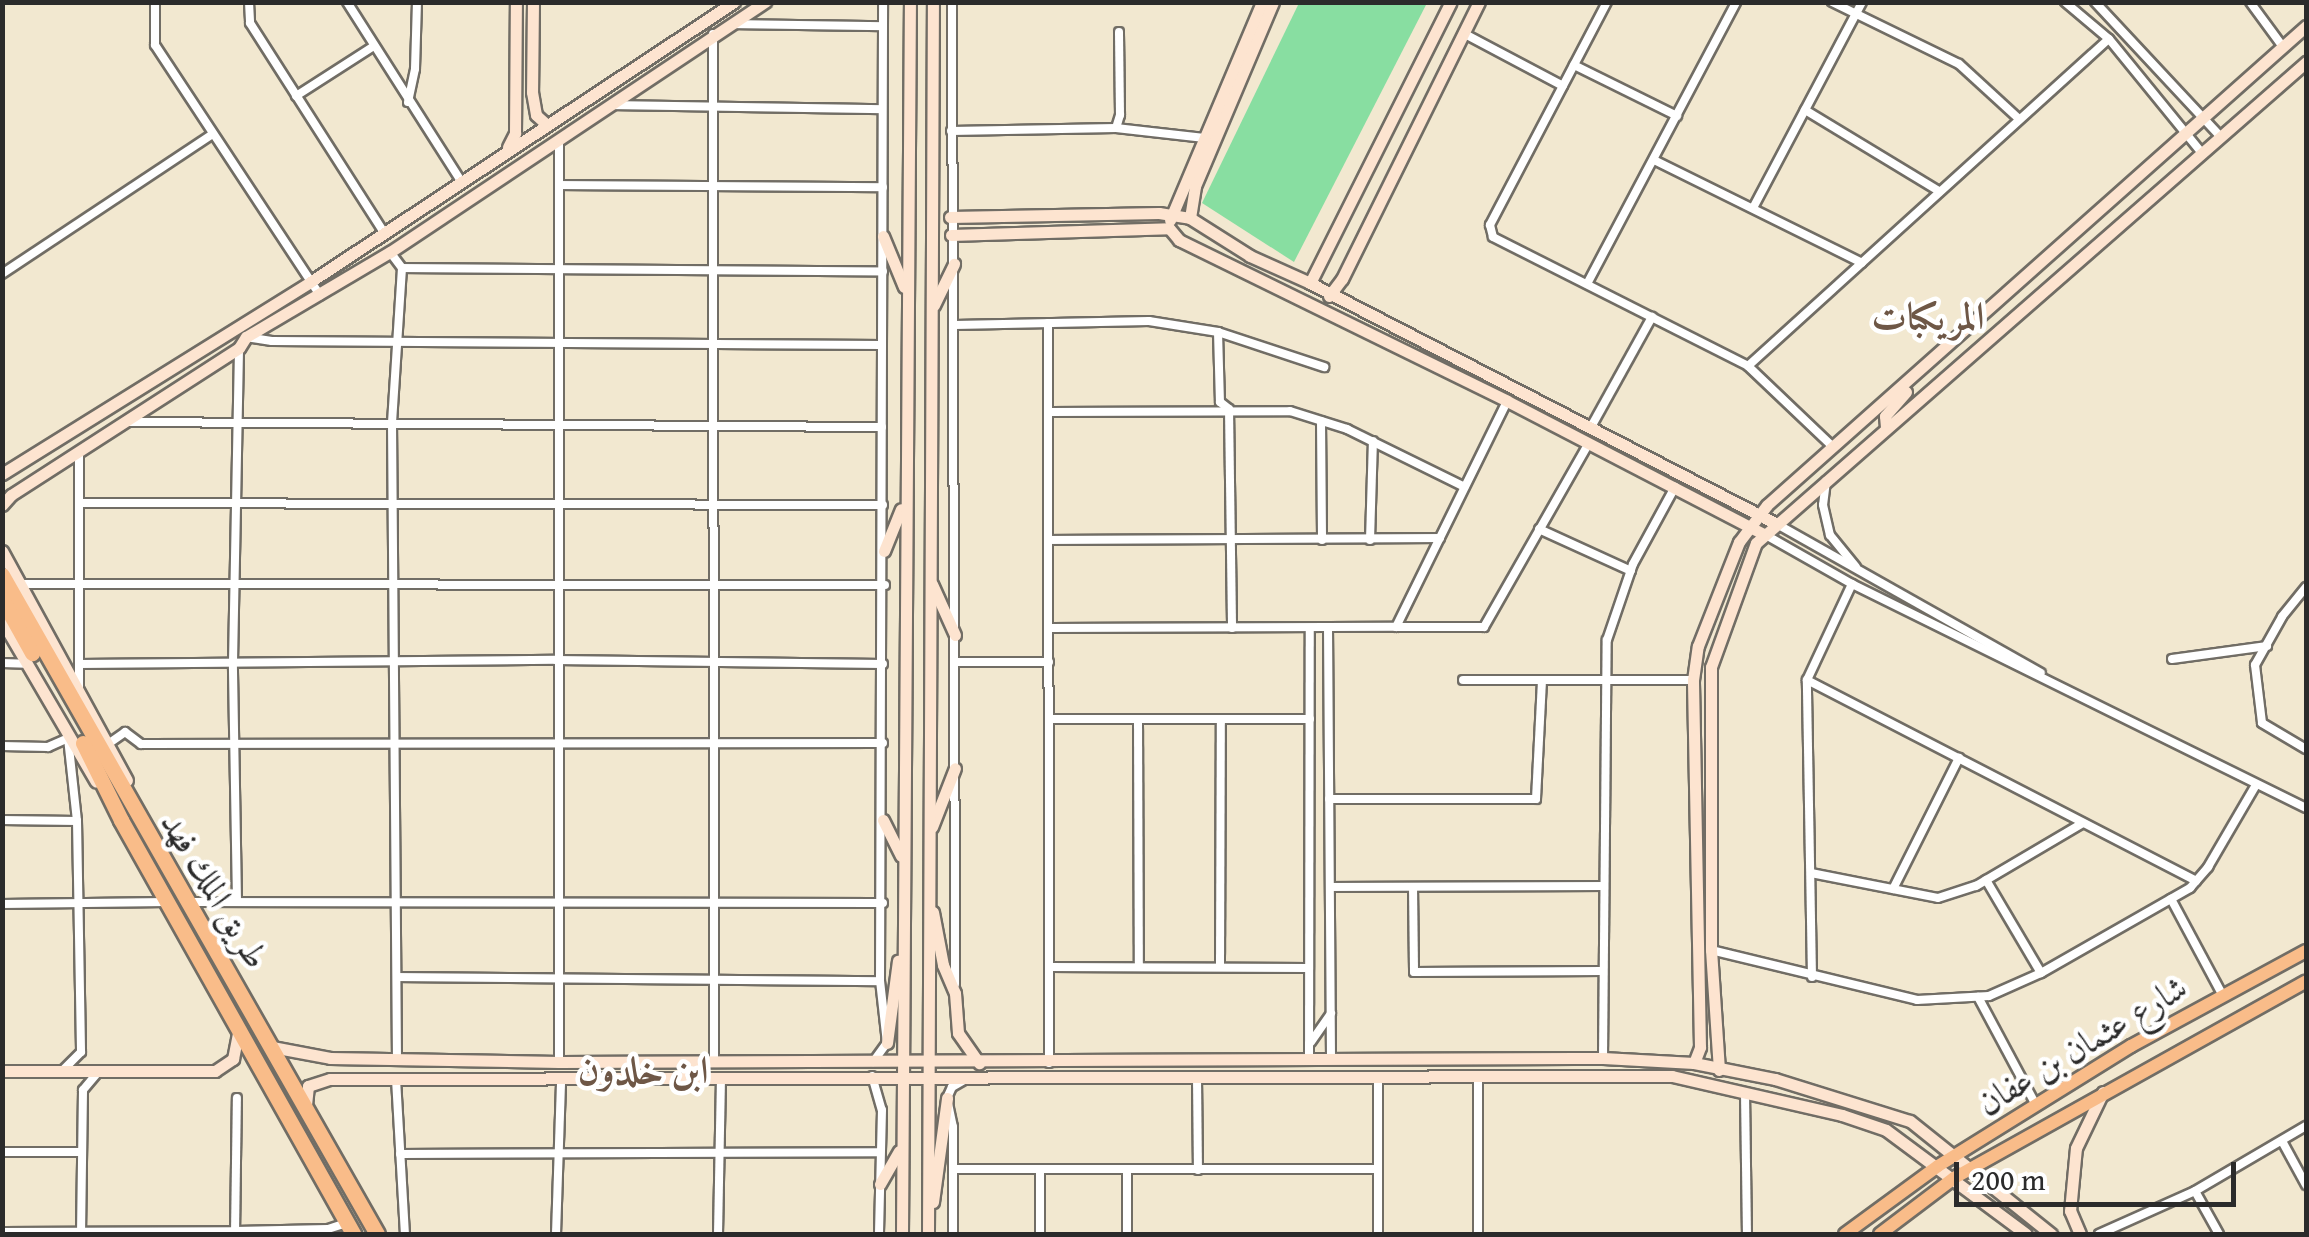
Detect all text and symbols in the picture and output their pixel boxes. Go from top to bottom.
district label: المريكبات [1872,293,1984,339]
street label: طريق الملك فهد [152,804,278,976]
street label: شارع عثمان بن عفان [1969,966,2195,1124]
district label: ابن خلدون [578,1047,708,1093]
scale bar [1959,1142,2242,1204]
text: 200 m [1971,1157,2045,1201]

